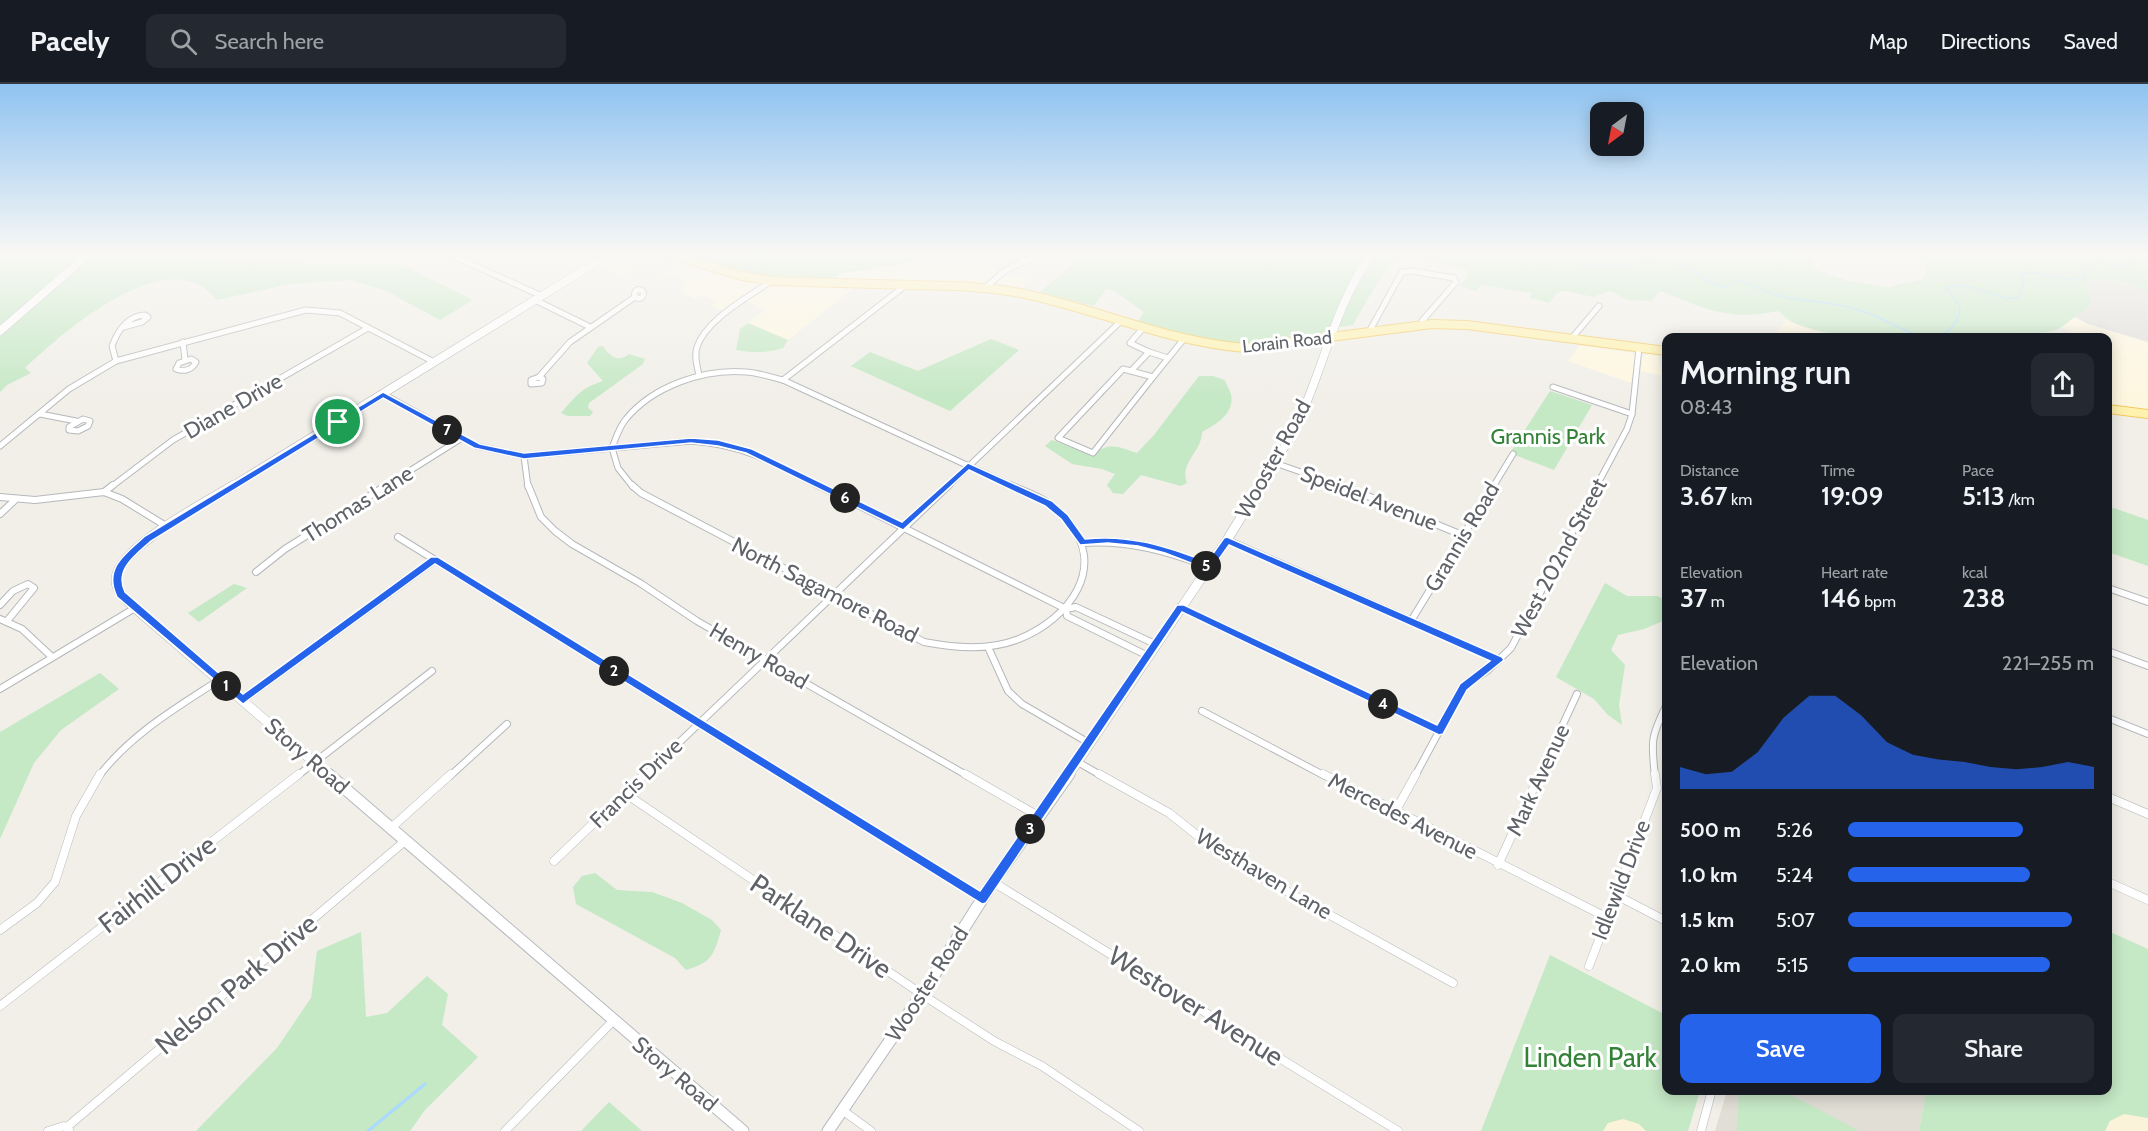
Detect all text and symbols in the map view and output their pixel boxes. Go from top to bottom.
search box [146,14,566,68]
text: Pacely [30,24,110,58]
icon: search [167,25,200,58]
text: Search here [215,28,324,55]
text: Map [1869,29,1908,54]
text: Directions [1941,29,2030,54]
text: Saved [2063,29,2118,54]
north arrow [1590,102,1644,156]
map controls [1590,102,1644,156]
street label: Lorain Road [1241,326,1333,358]
text: Morning run [1680,352,1851,392]
button: share [2031,353,2094,416]
street label: Diane Drive [179,367,287,445]
street label: Wooster Road [1229,395,1317,523]
text: 08:43 [1680,395,1733,419]
pin [312,396,363,447]
icon: arrive [321,405,354,438]
pin: 7 [432,415,462,445]
text: 7 [443,420,451,439]
park label: Grannis Park [1491,423,1606,450]
street label: Thomas Lane [298,460,418,548]
street label: Speidel Avenue [1297,460,1441,536]
text: Distance [1680,461,1739,480]
text: Time [1821,461,1855,480]
text: Pace [1962,461,1994,480]
street label: West 202nd Street [1506,473,1613,643]
street label: Grannis Road [1419,477,1505,597]
text: 3.67 [1680,480,1727,512]
text: 19:09 [1821,480,1883,512]
text: 5:13 [1962,480,2005,512]
pin: 6 [830,483,860,513]
text: 6 [841,488,850,507]
text: km [1727,490,1752,509]
text: /km [2005,490,2035,509]
street label: North Sagamore Road [727,531,923,649]
pin: 5 [1191,551,1221,581]
text: 5 [1202,556,1210,575]
text: Elevation [1680,563,1743,582]
text: Heart rate [1821,563,1888,582]
text: kcal [1962,563,1988,582]
text: 37 [1680,582,1707,614]
text: 146 [1821,582,1861,614]
text: 238 [1962,582,2005,614]
text: m [1707,592,1725,611]
text: bpm [1861,592,1896,611]
street label: Henry Road [705,617,813,695]
text: Elevation [1680,651,1758,675]
text: 221–255 m [2002,651,2094,675]
pin: 2 [599,656,629,686]
text: 2 [610,661,618,680]
pin: 1 [211,671,241,701]
text: 1 [223,676,229,695]
pin: 4 [1368,689,1398,719]
text: 4 [1378,694,1388,713]
street label: Story Road [259,712,355,800]
street label: Mark Avenue [1500,720,1576,840]
street label: Francis Drive [584,732,688,834]
street label: Mercedes Avenue [1324,767,1482,865]
pin: 3 [1015,814,1045,844]
street label: Idlewild Drive [1586,816,1656,944]
text: 500 m [1680,818,1741,842]
text: 5:26 [1776,818,1813,842]
text: 3 [1026,819,1034,838]
street label: Westhaven Lane [1191,823,1337,925]
street label: Fairhill Drive [92,828,222,940]
text: 1.0 km [1680,863,1737,887]
text: 5:24 [1776,863,1813,887]
street label: Parklane Drive [744,867,898,986]
street label: Nelson Park Drive [148,907,324,1061]
text: 1.5 km [1680,908,1734,932]
text: 5:07 [1776,908,1815,932]
street label: Wooster Road [880,922,974,1046]
street label: Westover Avenue [1102,939,1290,1073]
text: 2.0 km [1680,953,1741,977]
text: 5:15 [1776,953,1808,977]
button: Save [1680,1014,1881,1083]
button: Share [1893,1014,2094,1083]
street label: Story Road [627,1031,723,1117]
park label: Linden Park [1524,1041,1657,1074]

